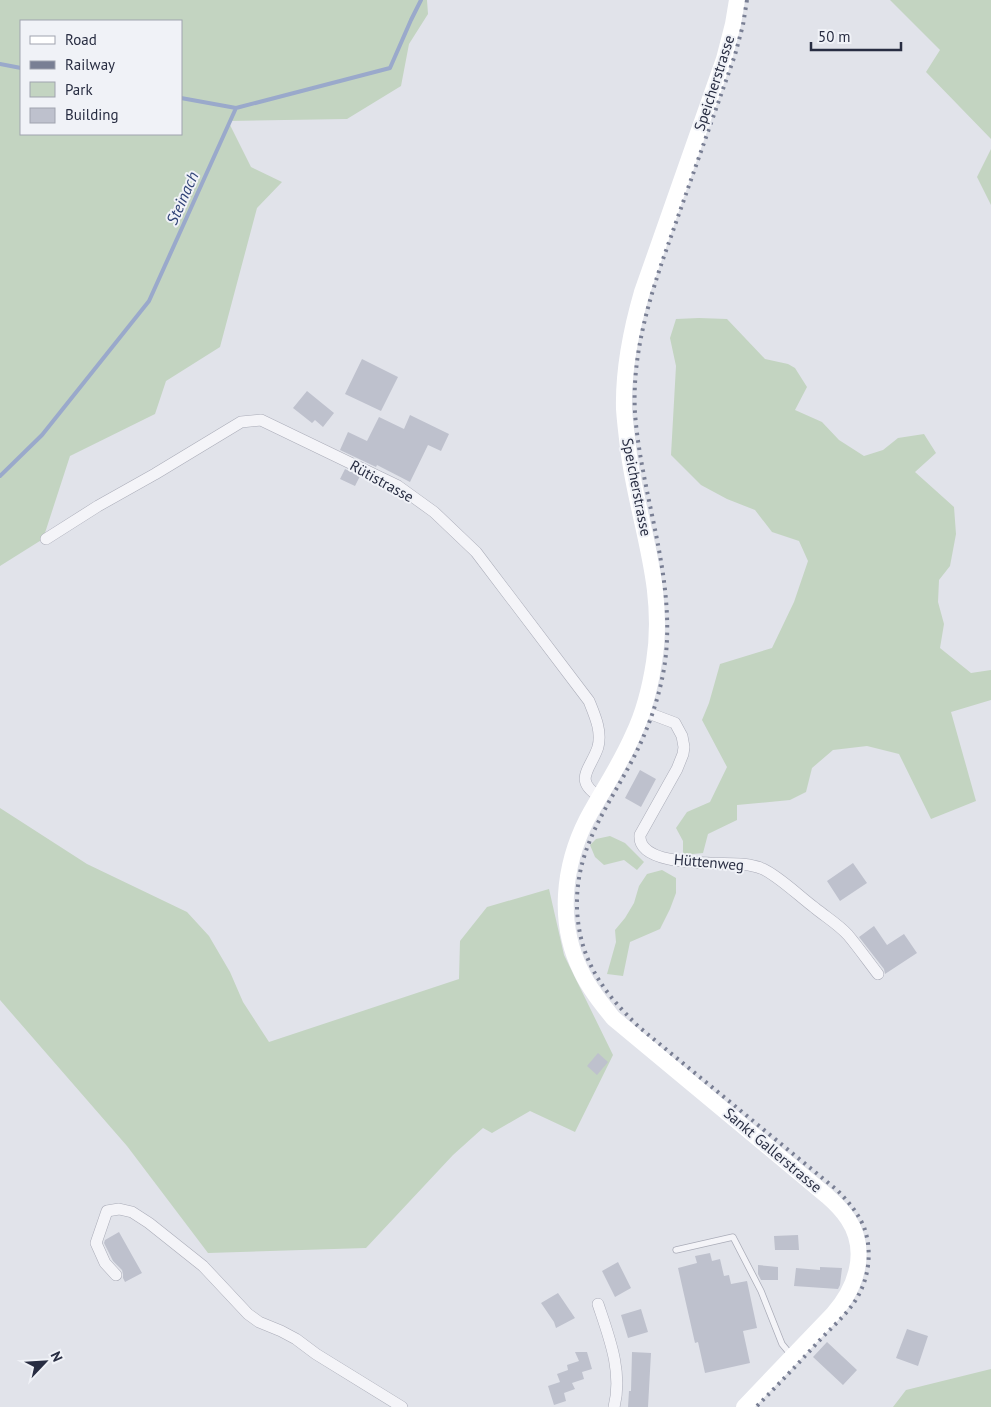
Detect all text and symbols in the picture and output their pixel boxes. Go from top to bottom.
legend [20,20,182,135]
scale bar [811,20,901,52]
text: 50 m [818,27,851,46]
text: Road [65,30,97,49]
street label: Speicherstrasse [690,33,738,133]
text: Railway [65,55,115,74]
text: Park [65,80,93,99]
text: Building [65,105,119,124]
water label: Steinach [161,168,203,228]
street label: Speicherstrasse [618,436,656,538]
street label: Rütistrasse [347,456,417,506]
street label: Hüttenweg [673,849,745,875]
street label: Sankt Gallerstrasse [720,1103,826,1197]
north arrow [20,1337,70,1387]
text: N [47,1349,67,1364]

